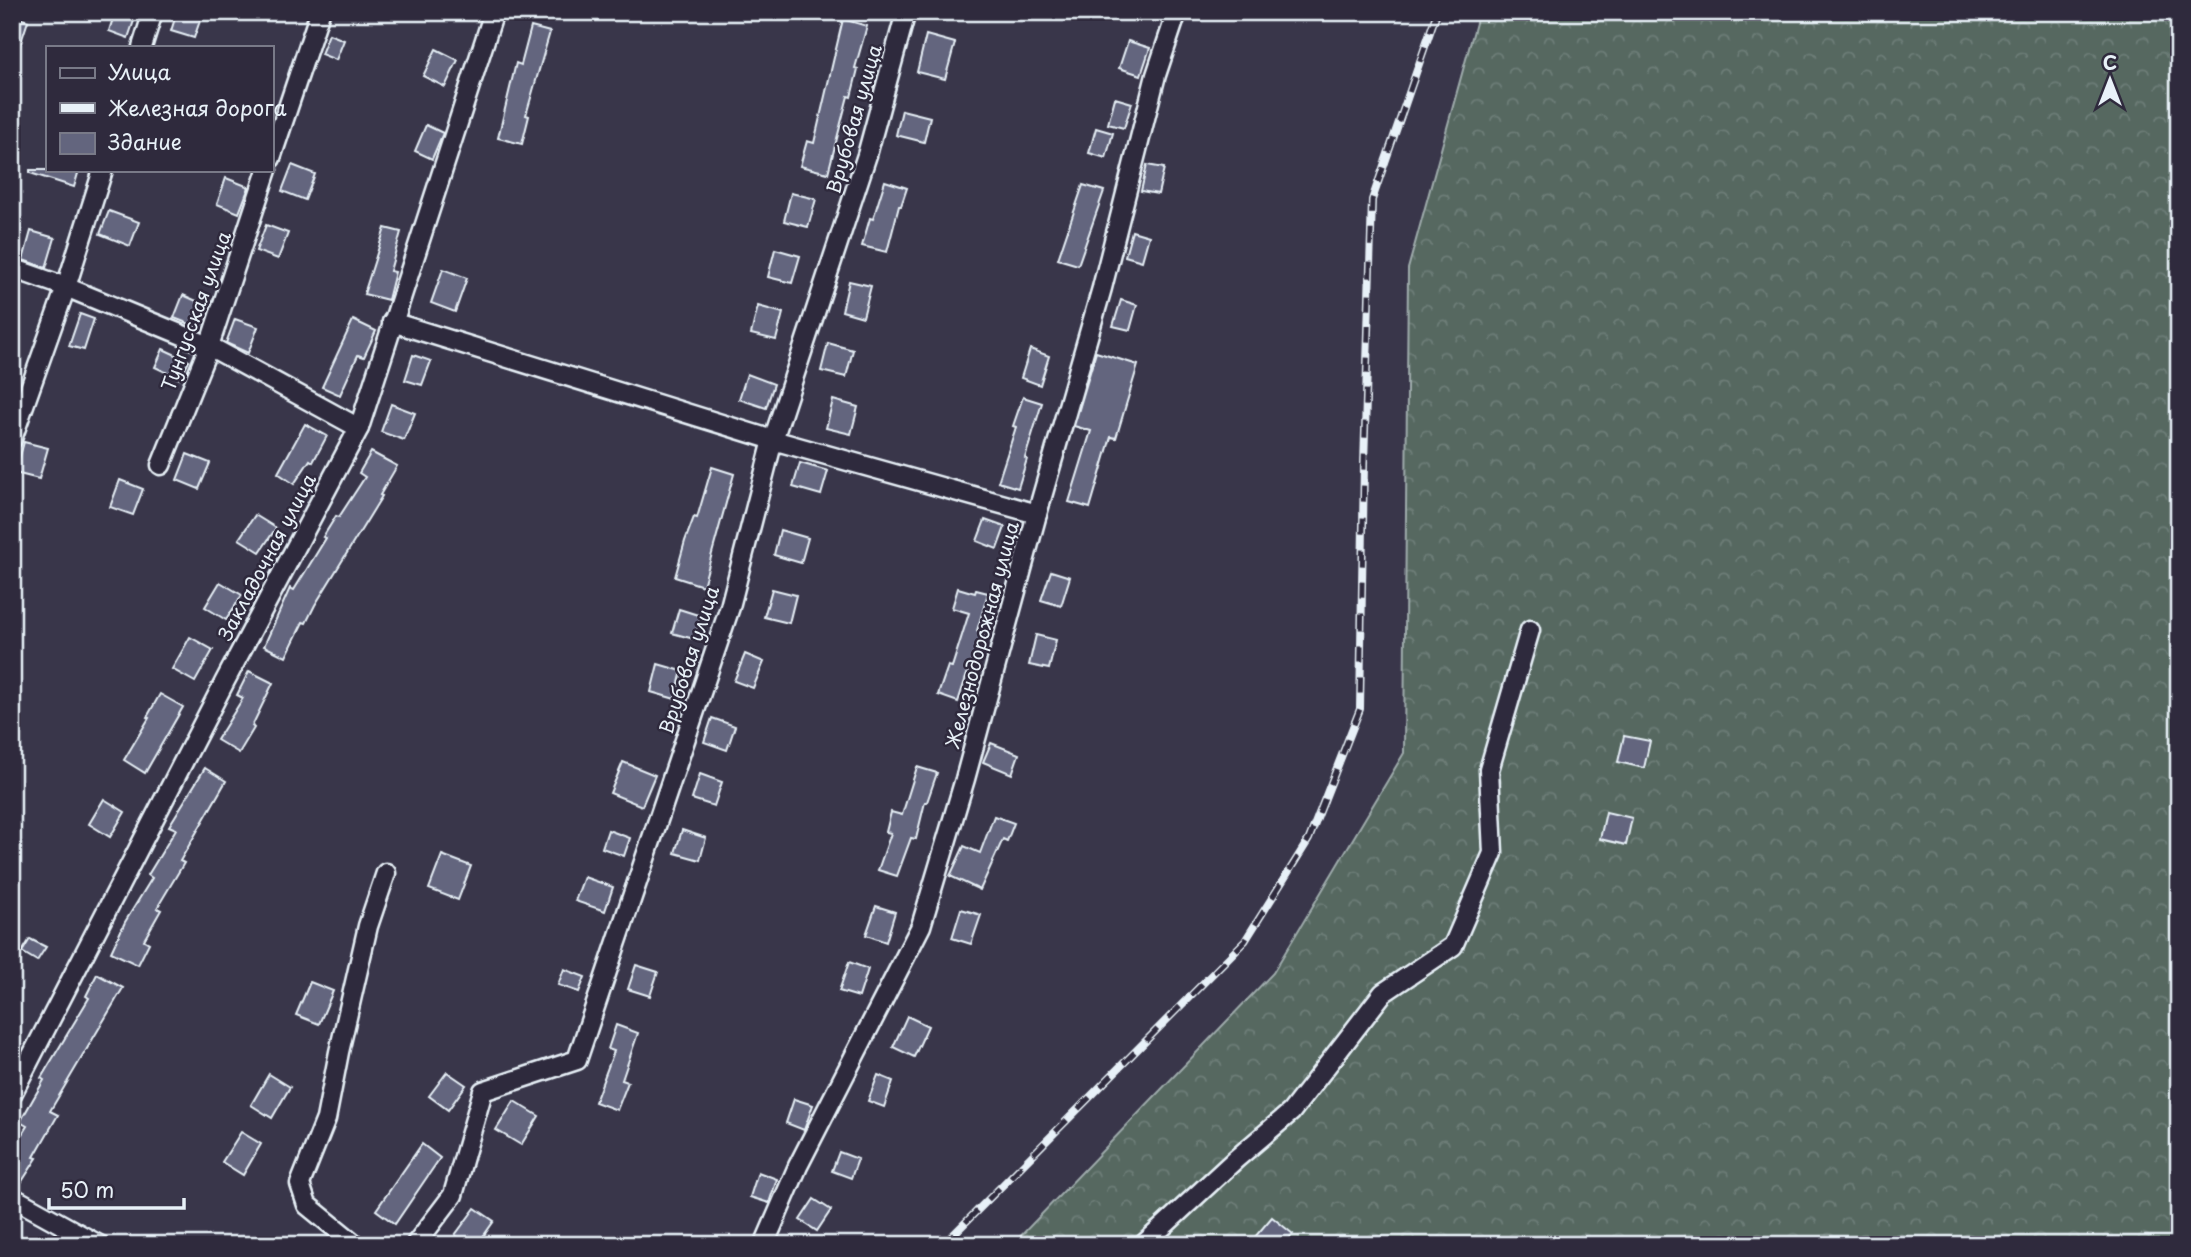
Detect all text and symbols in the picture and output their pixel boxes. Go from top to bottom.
street label: Врубовая улица [818,41,888,197]
legend [46,46,273,172]
north arrow [2076,46,2146,116]
text: С [2103,48,2117,76]
text: Улица [108,55,171,87]
text: Железная дорога [108,91,286,123]
text: Здание [108,125,182,157]
street label: Тунгусская улица [153,227,237,394]
street label: Закладочная улица [210,468,322,645]
street label: Железнодорожная улица [937,518,1025,752]
street label: Врубовая улица [651,582,725,737]
scale bar [49,1166,184,1210]
text: 50 m [60,1173,114,1205]

